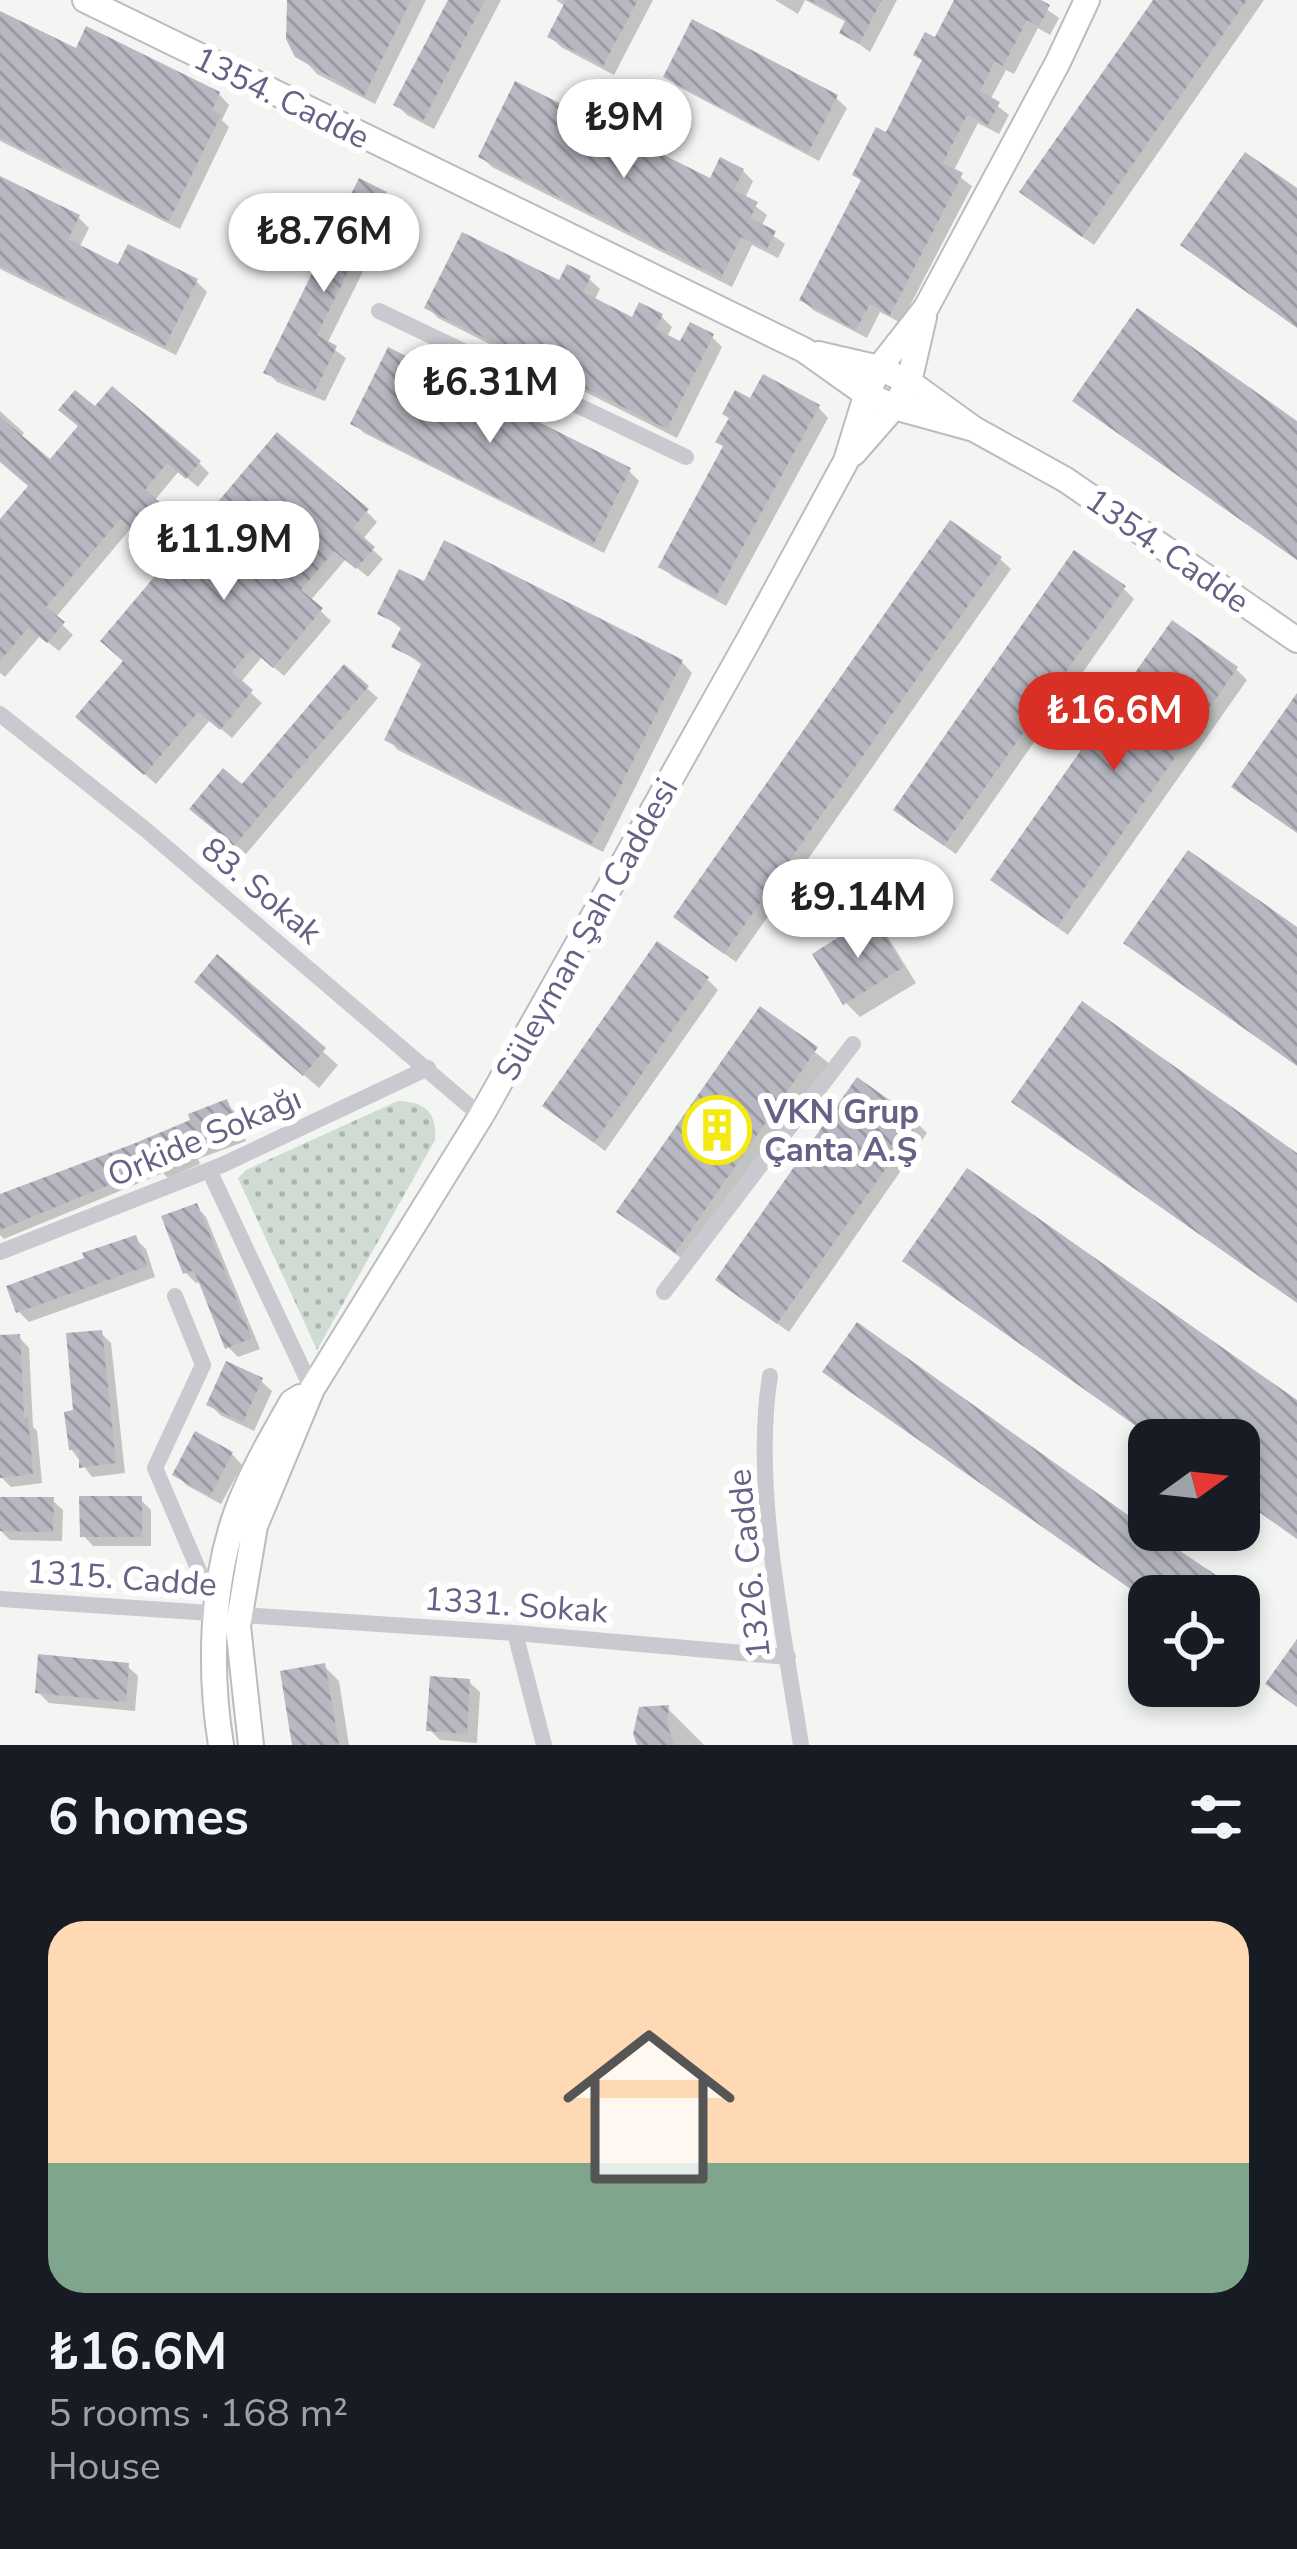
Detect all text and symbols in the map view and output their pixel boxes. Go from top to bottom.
street label: 1354. Cadde [186,36,377,160]
pin: ₺9M [566,79,682,181]
text: ₺9M [584,91,664,144]
pin: ₺8.76M [226,193,422,295]
text: ₺8.76M [255,205,393,258]
pin: ₺6.31M [392,344,588,446]
text: ₺6.31M [421,356,559,409]
street label: 1354. Cadde [1076,478,1258,624]
pin: ₺11.9M [126,501,322,603]
text: ₺11.9M [155,513,293,566]
pin: ₺16.6M [1016,672,1212,774]
text: ₺16.6M [1045,684,1183,737]
street label: Süleyman Şah Caddesi [485,770,689,1089]
street label: 83. Sokak [191,827,331,955]
pin: ₺9.14M [760,859,956,961]
text: ₺9.14M [789,871,927,924]
street label: Orkide Sokağı [101,1076,308,1198]
place label: VKN Grup Çanta A.Ş [763,1090,919,1173]
building icon: VKN Grup Çanta A.Ş [682,1095,752,1165]
north arrow [1128,1419,1260,1551]
map controls [1128,1419,1260,1707]
street label: 1326. Cadde [717,1467,782,1661]
street label: 1315. Cadde [25,1549,218,1608]
button: locate [1128,1575,1260,1707]
street label: 1331. Sokak [422,1577,610,1634]
text: 6 homes [48,1782,249,1852]
icon: filters [1183,1784,1249,1850]
icon: home [541,1999,757,2215]
text: ₺16.6M [48,2317,227,2387]
text: 5 rooms · 168 m² [48,2387,348,2440]
text: House [48,2440,161,2493]

